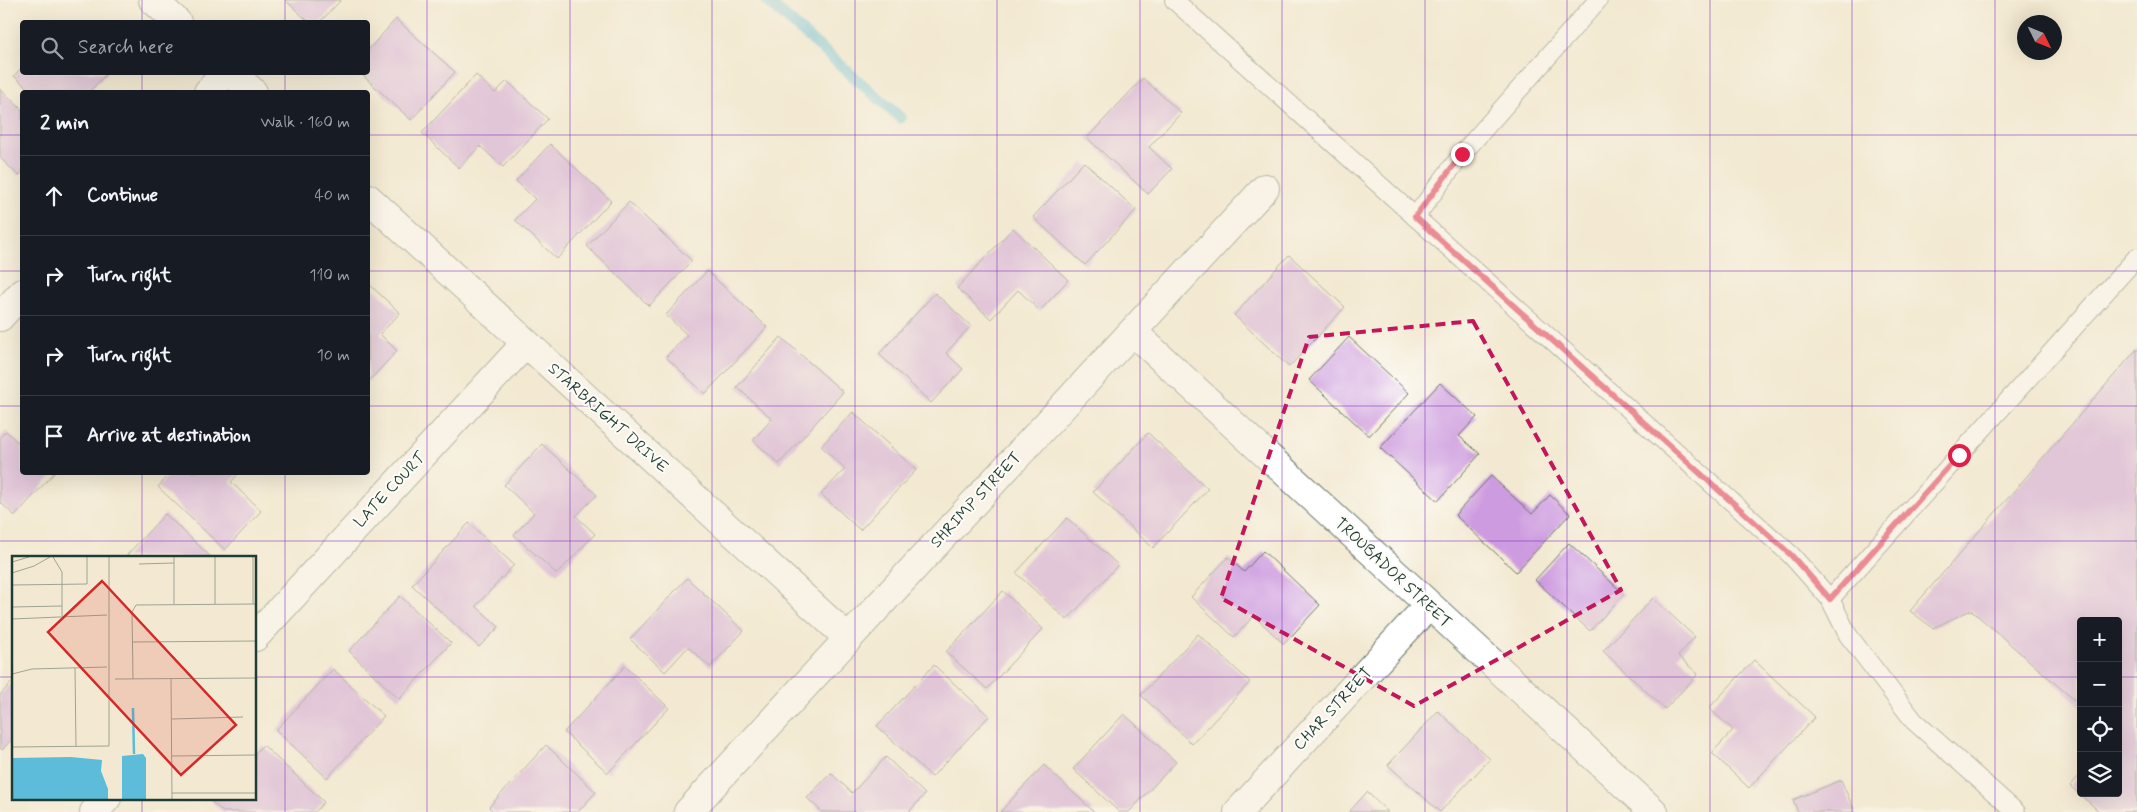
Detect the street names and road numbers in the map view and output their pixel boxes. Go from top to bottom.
street label: STARBRIGHT DRIVE [543,358,673,478]
street label: LATE COURT [350,447,431,532]
street label: SHRIMP STREET [926,447,1026,553]
street label: TROUBADOR STREET [1330,513,1456,633]
street label: CHAR STREET [1289,663,1377,755]

